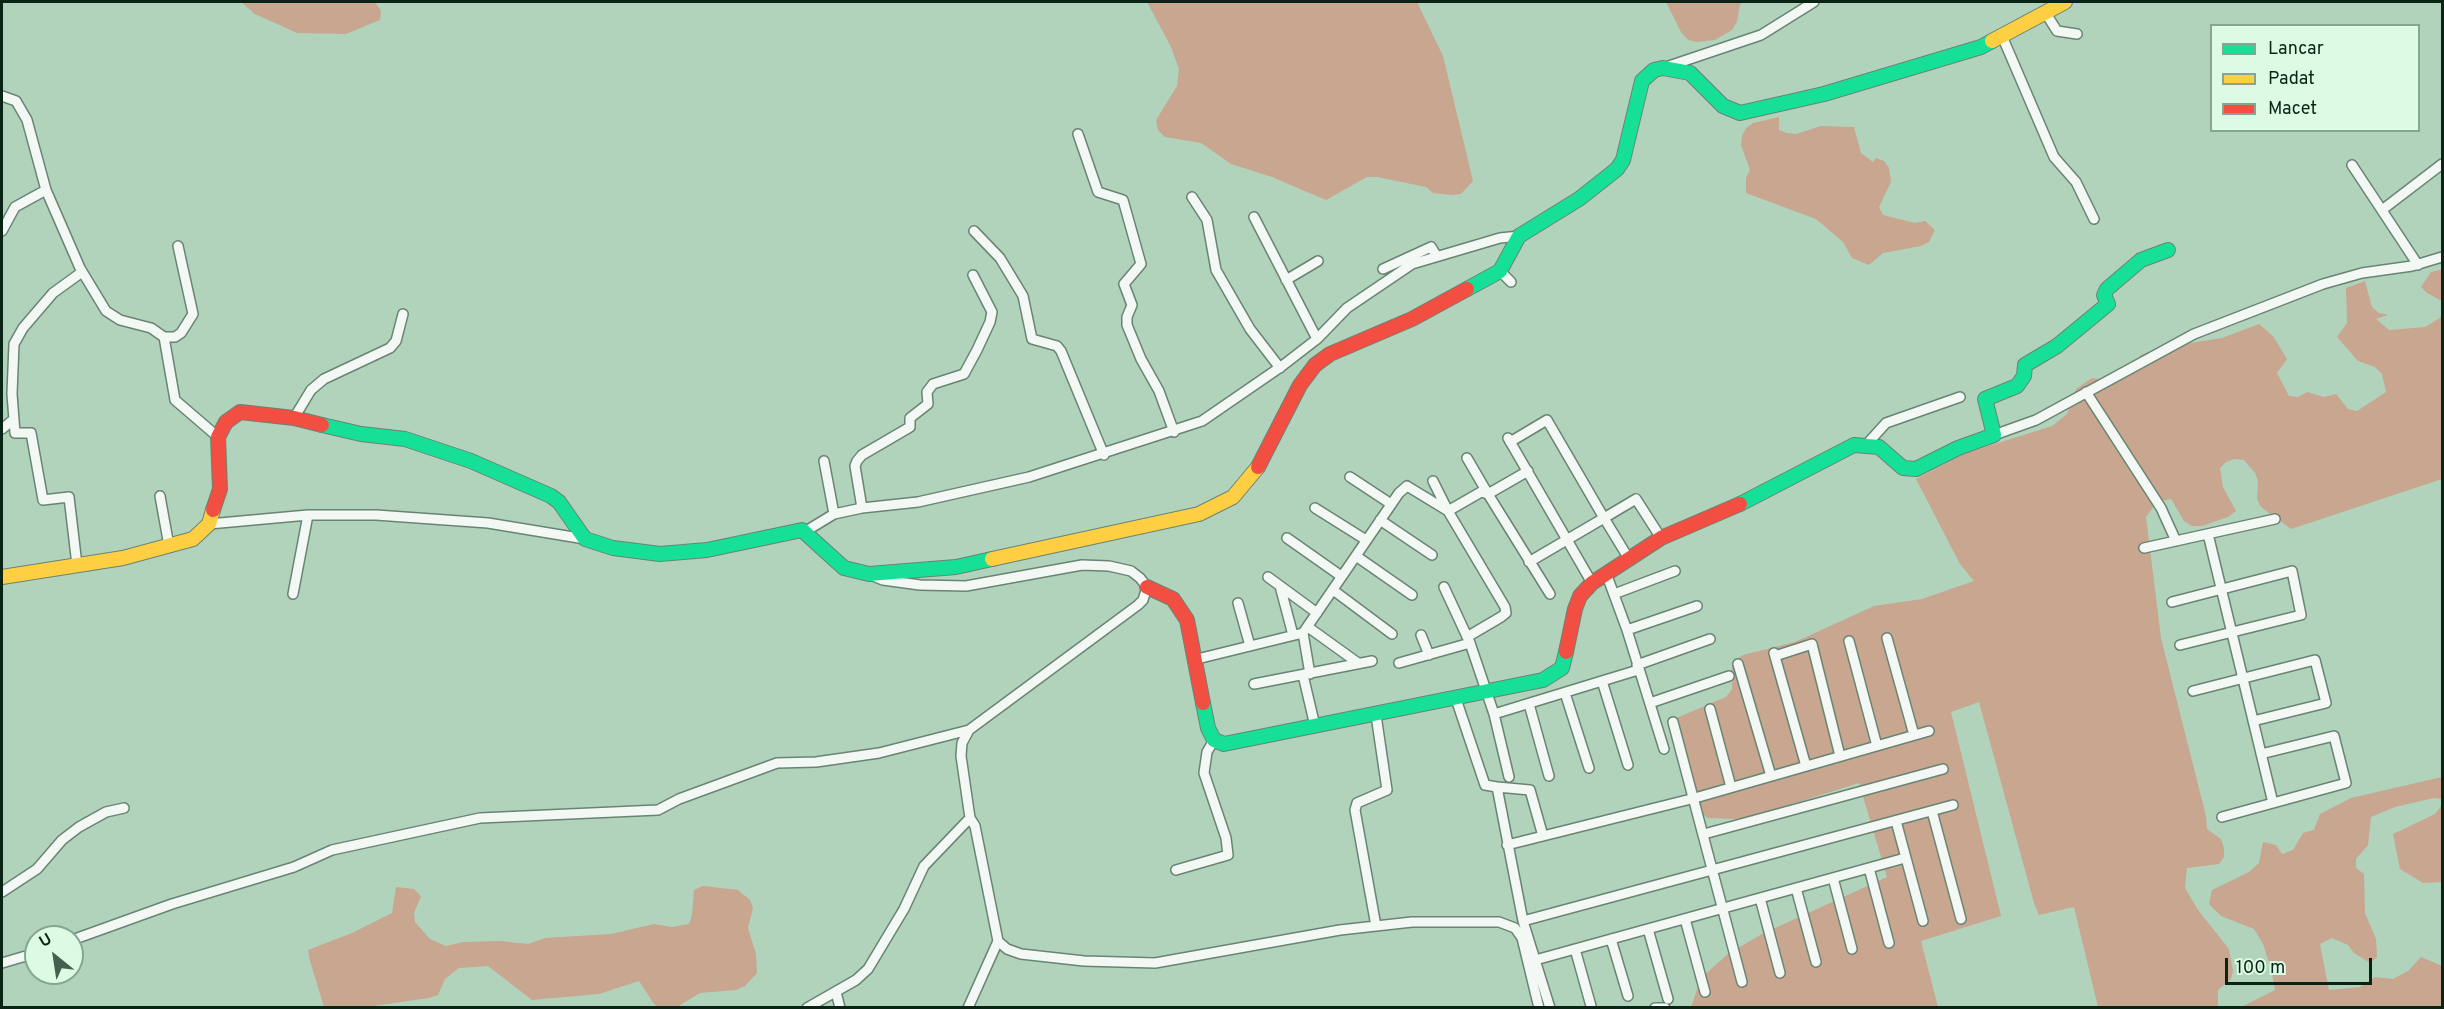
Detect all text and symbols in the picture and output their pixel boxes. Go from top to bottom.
legend [2210,24,2420,132]
text: Lancar [2268,38,2324,61]
text: Padat [2268,68,2315,91]
text: Macet [2268,98,2317,121]
north arrow [24,925,84,985]
text: U [36,930,56,953]
scale bar [2228,946,2375,984]
text: 100 m [2236,957,2285,980]

